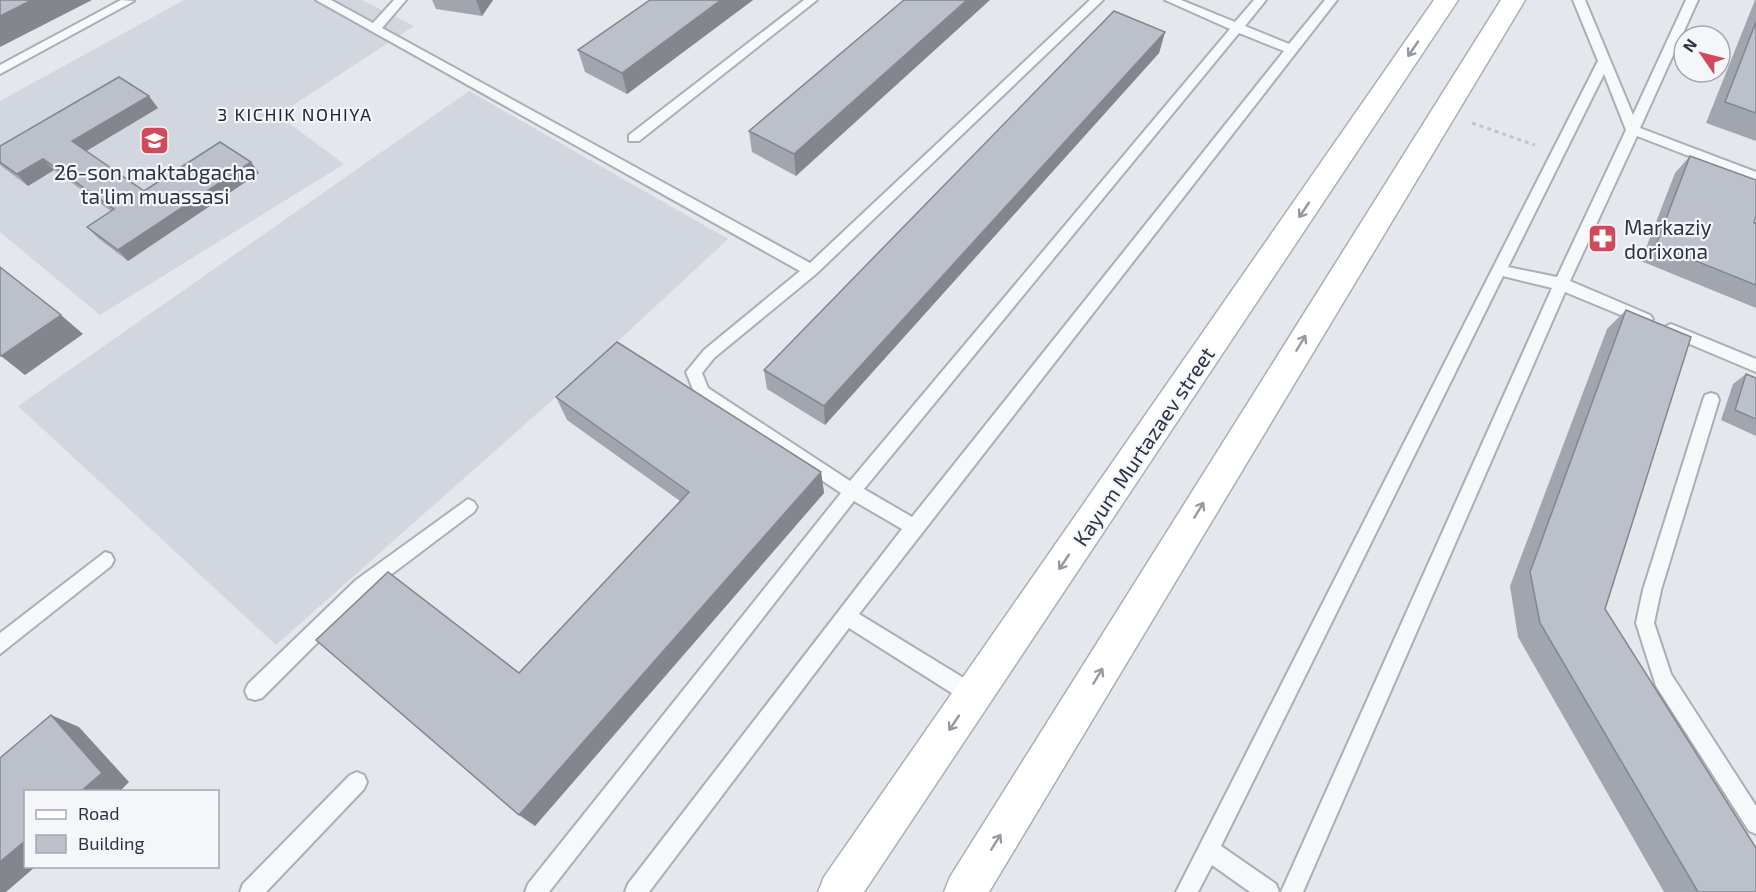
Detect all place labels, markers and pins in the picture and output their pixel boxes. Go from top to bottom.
school or university icon: 26-son maktabgacha ta'lim muassasi [139,124,171,156]
place label: 26-son maktabgacha ta'lim muassasi [54,159,256,208]
place label: Markaziy dorixona [1624,214,1712,263]
pharmacy icon: Markaziy dorixona [1587,222,1619,254]

